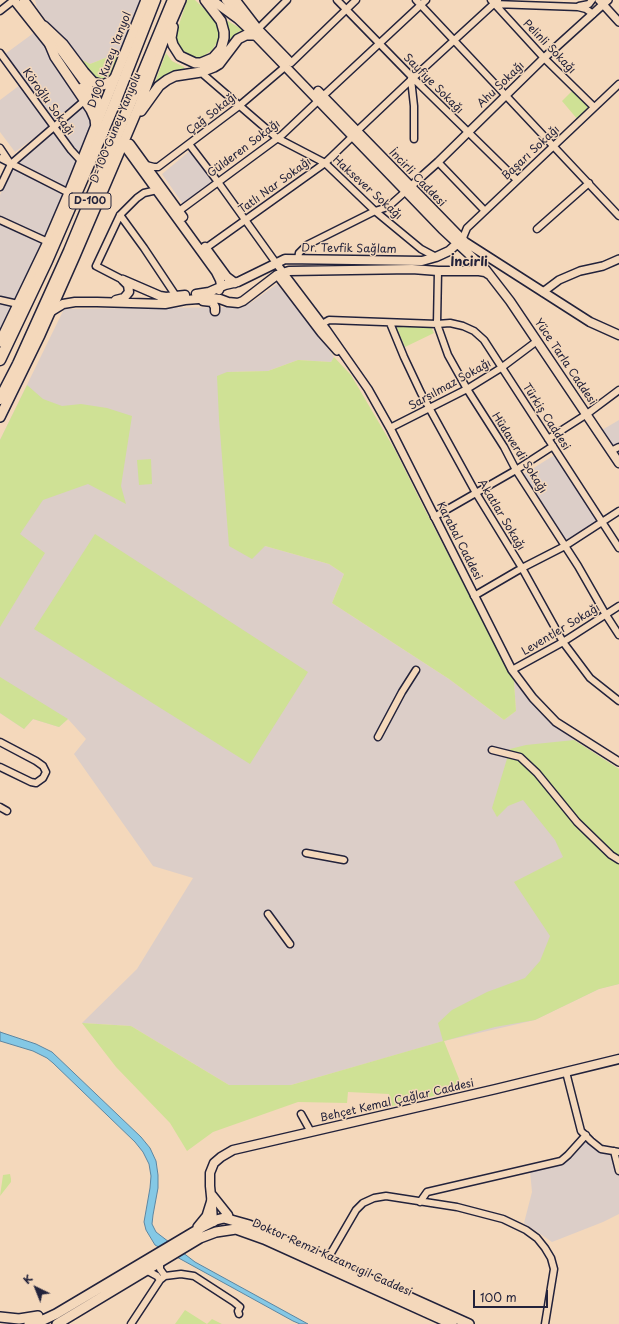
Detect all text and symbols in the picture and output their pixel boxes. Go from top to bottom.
street label: D100 Kuzey Yanyol [86,10,134,110]
street label: Pelinli Sokağı [520,17,578,77]
street label: Sayfiye Sokağı [400,51,466,117]
street label: Ahu Sokağı [475,59,527,111]
street label: Köroğlu Sokağı [19,66,77,138]
street label: D-100 Güney Yanyolu [88,71,144,185]
street label: Çağ Sokağı [184,90,240,138]
street label: Gülderen Sokağı [205,118,283,180]
street label: Başarı Sokağı [500,123,562,183]
street label: İncirli Caddesi [386,146,448,210]
street label: Haksever Sokağı [330,153,404,223]
street label: Tatlı Nar Sokağı [236,155,314,217]
road number: D-100 [69,193,111,209]
street label: Dr. Tevfik Sağlam [301,242,397,256]
district label: İncirli [450,254,488,270]
street label: Yüce Tarla Caddesi [531,316,599,408]
street label: Sarsılmaz Sokağı [407,357,493,413]
street label: Türkiş Caddesi [519,381,573,453]
street label: Hüdaverdi Sokağı [489,410,549,496]
street label: Akatlar Sokağı [475,477,527,553]
street label: Karabal Caddesi [434,500,484,582]
street label: Leventler Sokağı [520,602,602,658]
street label: Behçet Kemal Çağlar Caddesi [319,1077,475,1125]
street label: Doktor Remzi Kazancıgil Caddesi [250,1217,414,1299]
north arrow [16,1268,56,1308]
text: K [19,1270,36,1288]
scale bar [475,1282,550,1308]
text: 100 m [480,1288,517,1306]

